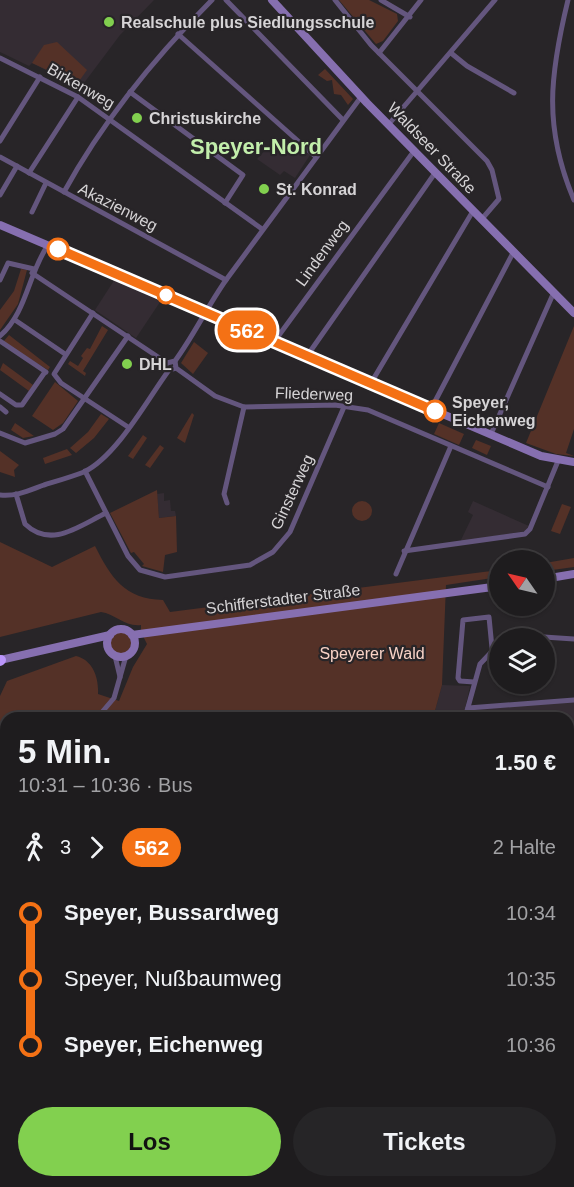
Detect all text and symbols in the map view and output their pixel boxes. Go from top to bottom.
place label: Realschule plus Siedlungsschule [121,14,375,31]
marker: Realschule plus Siedlungsschule [102,15,116,29]
street label: Birkenweg [44,60,118,112]
street label: Waldseer Straße [384,99,480,197]
place label: Christuskirche [149,110,261,127]
marker: Christuskirche [130,111,144,125]
district label: Speyer-Nord [190,134,322,159]
street label: Akazienweg [76,180,160,234]
place label: St. Konrad [276,181,357,198]
marker: St. Konrad [257,182,271,196]
street label: Lindenweg [292,217,352,289]
unlabelled marker [47,238,69,260]
unlabelled marker [157,286,175,304]
line badge: 562 [212,310,282,350]
text: 562 [229,319,265,342]
place label: DHL [139,356,172,373]
marker: DHL [120,357,134,371]
street label: Fliederweg [275,384,353,404]
place label: Speyer, Eichenweg [452,394,536,429]
marker: Speyer, Eichenweg [424,400,446,422]
street label: Ginsterweg [267,452,317,532]
north arrow [489,550,555,616]
map controls [489,550,555,694]
street label: Schifferstadter Straße [205,581,361,617]
button: layers [489,628,555,694]
park label: Speyerer Wald [319,645,425,662]
text: 5 Min. [18,733,112,770]
text: 1.50 € [495,750,556,775]
text: 10:31 – 10:36 · Bus [18,774,193,796]
icon: walk [18,831,51,864]
icon: forward [80,831,113,864]
text: 3 [60,836,71,858]
text: 562 [134,836,169,859]
text: 2 Halte [493,836,556,858]
text: Speyer, Bussardweg [64,900,279,925]
text: 10:34 [506,902,556,924]
text: Speyer, Nußbaumweg [64,966,282,991]
text: 10:35 [506,968,556,990]
text: Speyer, Eichenweg [64,1032,263,1057]
text: 10:36 [506,1034,556,1056]
button: Los [18,1107,281,1176]
button: Tickets [293,1107,556,1176]

